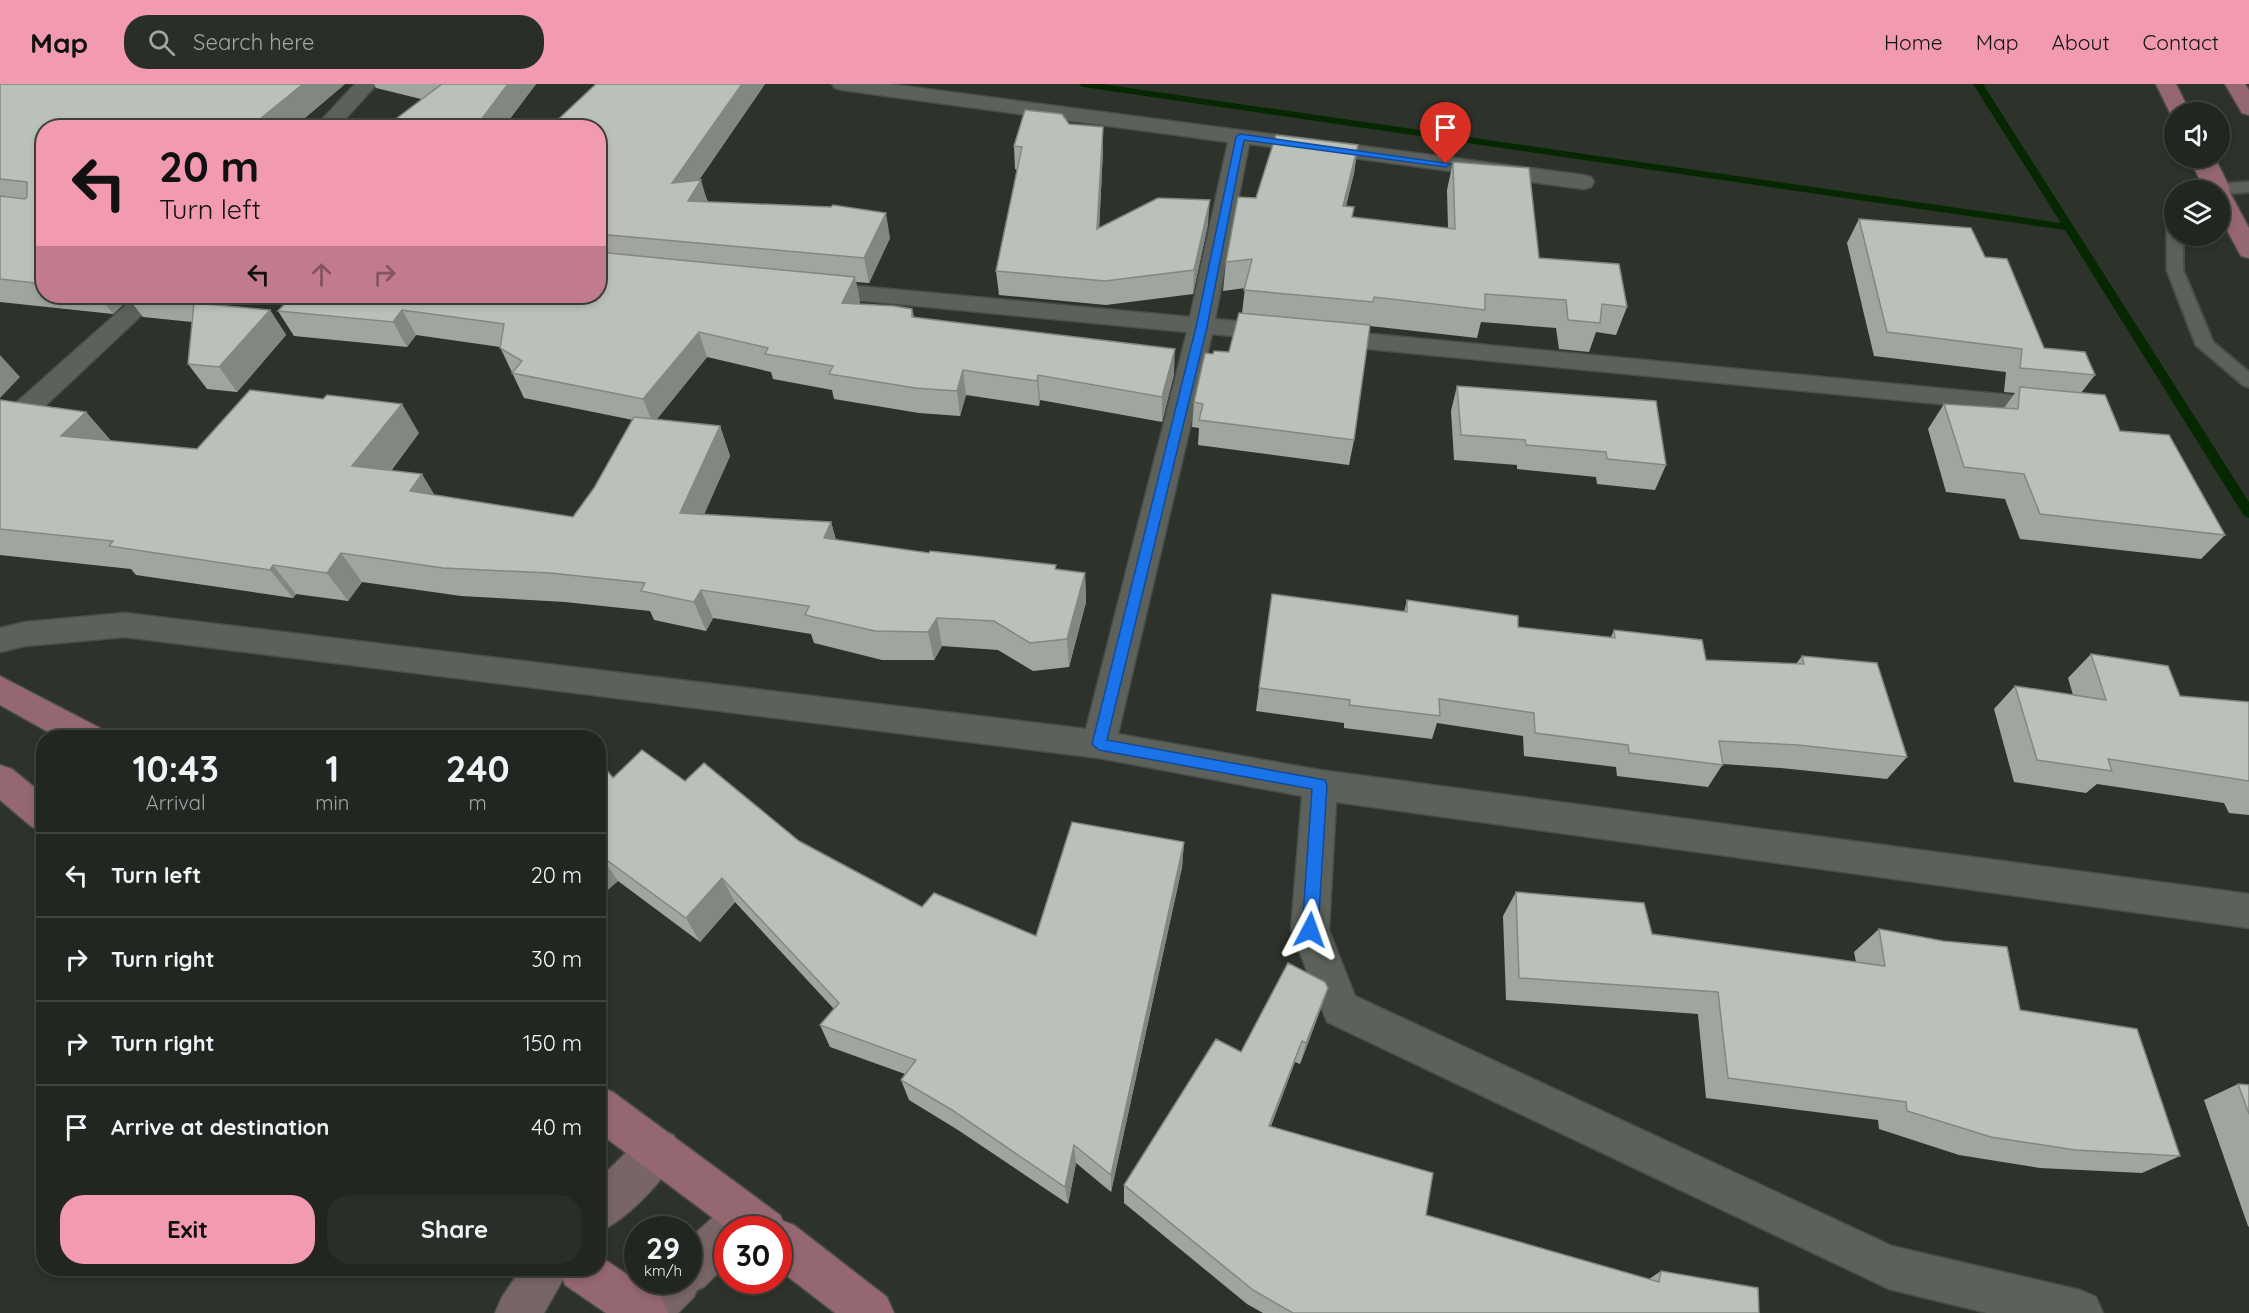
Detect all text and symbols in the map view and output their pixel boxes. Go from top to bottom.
search box [124,15,544,69]
text: Map [30,25,88,60]
icon: search [145,26,178,59]
text: Search here [193,28,315,56]
text: Home [1884,29,1943,55]
text: Map [1976,29,2019,55]
text: About [2052,29,2110,55]
text: Contact [2143,29,2219,55]
pin [1420,102,1471,164]
map controls [2164,102,2230,246]
button: sound [2164,102,2230,168]
icon: arrive [1429,111,1462,144]
text: 20 m [159,140,259,193]
icon: left [60,144,138,222]
button: layers [2164,180,2230,246]
text: Turn left [159,192,261,226]
icon: left [242,258,275,291]
icon: ahead [305,258,338,291]
icon: right [368,258,401,291]
text: 10:43 [132,746,219,791]
text: 1 [325,746,339,791]
text: 240 [446,746,510,791]
text: Arrival [146,790,206,815]
text: min [315,790,349,815]
text: m [469,790,487,815]
icon: left [60,859,93,892]
text: Turn left [111,861,201,889]
text: 20 m [531,861,582,889]
position arrow [1278,898,1342,962]
icon: right [60,943,93,976]
text: Turn right [111,945,215,973]
text: 30 m [531,945,582,973]
icon: right [60,1027,93,1060]
text: Turn right [111,1029,215,1057]
text: 150 m [523,1029,582,1057]
icon: arrive [60,1111,93,1144]
text: Arrive at destination [111,1113,329,1141]
text: 40 m [531,1113,582,1141]
button: Exit [60,1195,315,1264]
button: Share [327,1195,582,1264]
speed limit sign: 30 [714,1216,792,1294]
text: 29 [646,1229,680,1267]
text: km/h [644,1261,682,1280]

